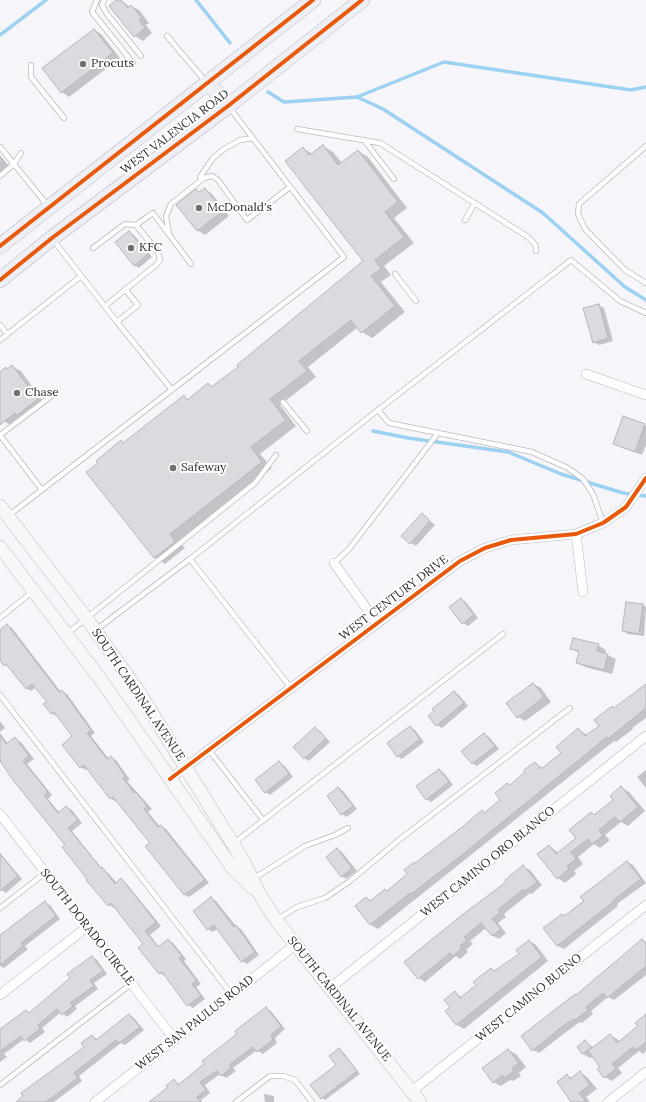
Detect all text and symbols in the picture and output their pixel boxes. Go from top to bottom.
place label: Procuts [91,57,134,71]
marker: Procuts [78,59,88,69]
street label: WEST VALENCIA ROAD [118,87,232,177]
place label: McDonald's [207,201,272,215]
marker: McDonald's [194,203,204,213]
place label: KFC [139,241,162,255]
marker: KFC [126,243,136,253]
place label: Chase [25,386,59,400]
marker: Chase [12,388,22,398]
place label: Safeway [181,461,226,475]
marker: Safeway [168,463,178,473]
street label: WEST CENTURY DRIVE [337,552,451,644]
street label: SOUTH CARDINAL AVENUE [88,626,188,764]
street label: WEST CAMINO ORO BLANCO [418,803,558,921]
street label: SOUTH DORADO CIRCLE [37,866,137,988]
street label: SOUTH CARDINAL AVENUE [284,934,394,1064]
street label: WEST CAMINO BUENO [473,951,585,1045]
street label: WEST SAN PAULUS ROAD [133,972,257,1074]

